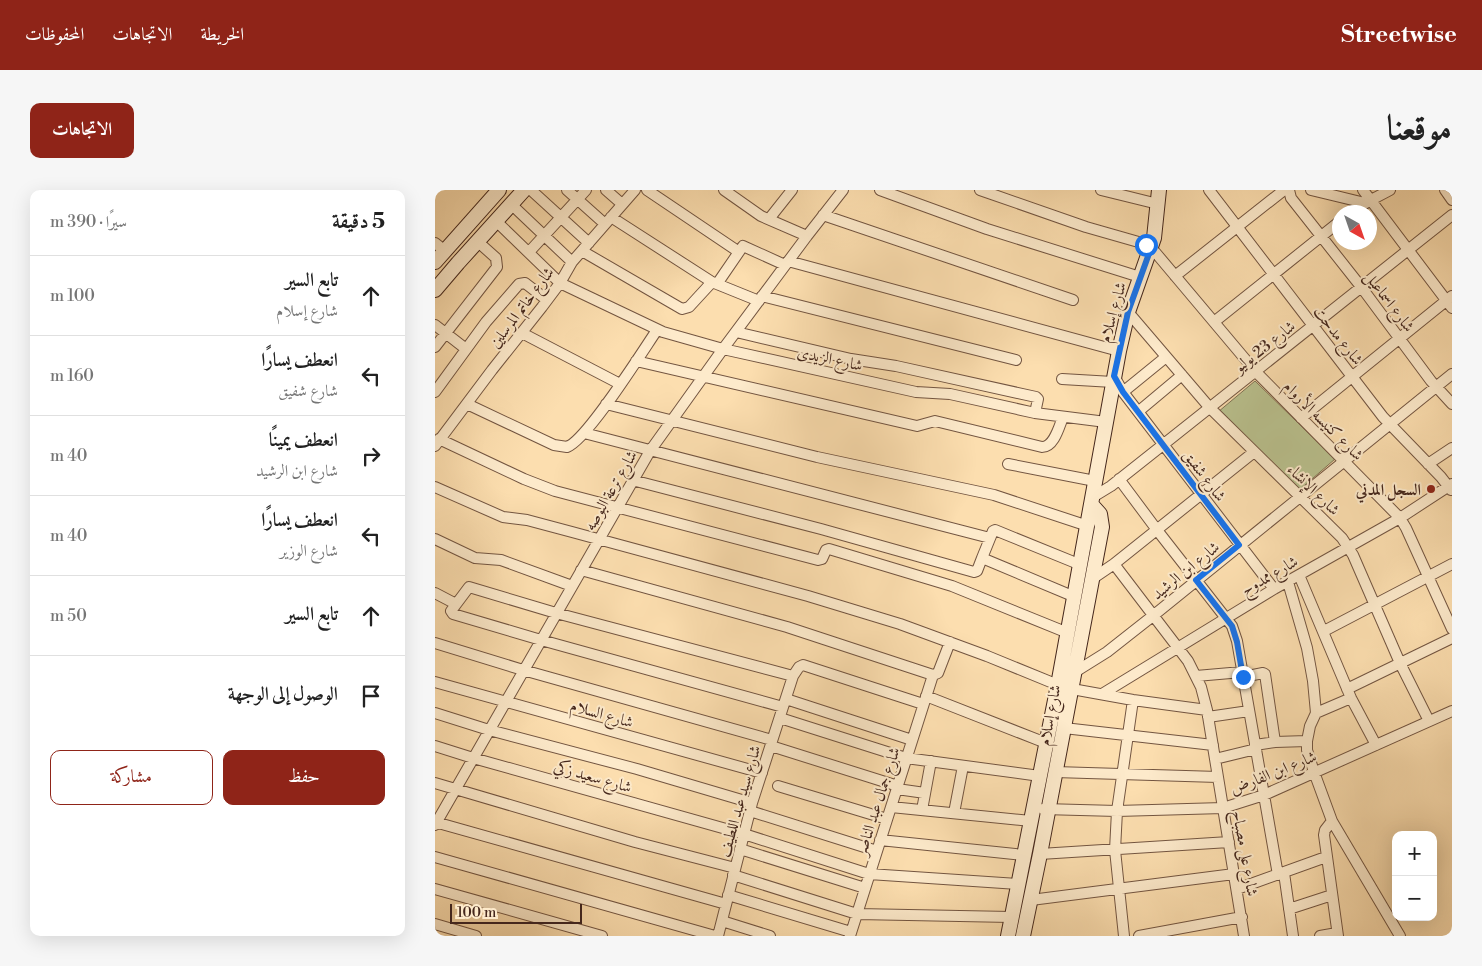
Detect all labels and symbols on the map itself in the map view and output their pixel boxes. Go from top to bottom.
north arrow [1332,205,1377,250]
route start [1135,234,1158,257]
street label: شارع خاتم المرسلين [485,263,562,354]
street label: شارع اسماعيل [1357,267,1419,338]
street label: شارع إسلام [1095,280,1135,346]
street label: شارع مدحت [1307,302,1367,371]
street label: شارع 23 يوليو [1228,316,1301,381]
street label: شارع الزيدى [794,342,864,379]
street label: شارع كنيسه الأروام [1276,375,1369,468]
street label: شارع شفيق [1176,446,1230,507]
street label: شارع ترعة البوصه [580,447,644,536]
street label: شارع الإنشاء [1281,460,1344,522]
place label: السجل المدني [1355,480,1421,503]
marker: السجل المدني [1425,483,1437,495]
street label: شارع ابن الرشيد [1148,537,1226,607]
street label: شارع ممدوح [1237,551,1304,604]
route end [1232,666,1255,689]
street label: شارع إسلام [1034,683,1070,748]
street label: شارع السلام [567,695,636,736]
street label: شارع سيد عبد اللطيف [714,743,768,860]
street label: شارع جمال عبد الناصر [850,745,908,861]
street label: شارع ابن الفارض [1227,747,1321,802]
street label: شارع سعيد زكي [550,755,634,801]
street label: شارع على مصباح [1224,809,1262,899]
scale bar [450,901,583,924]

